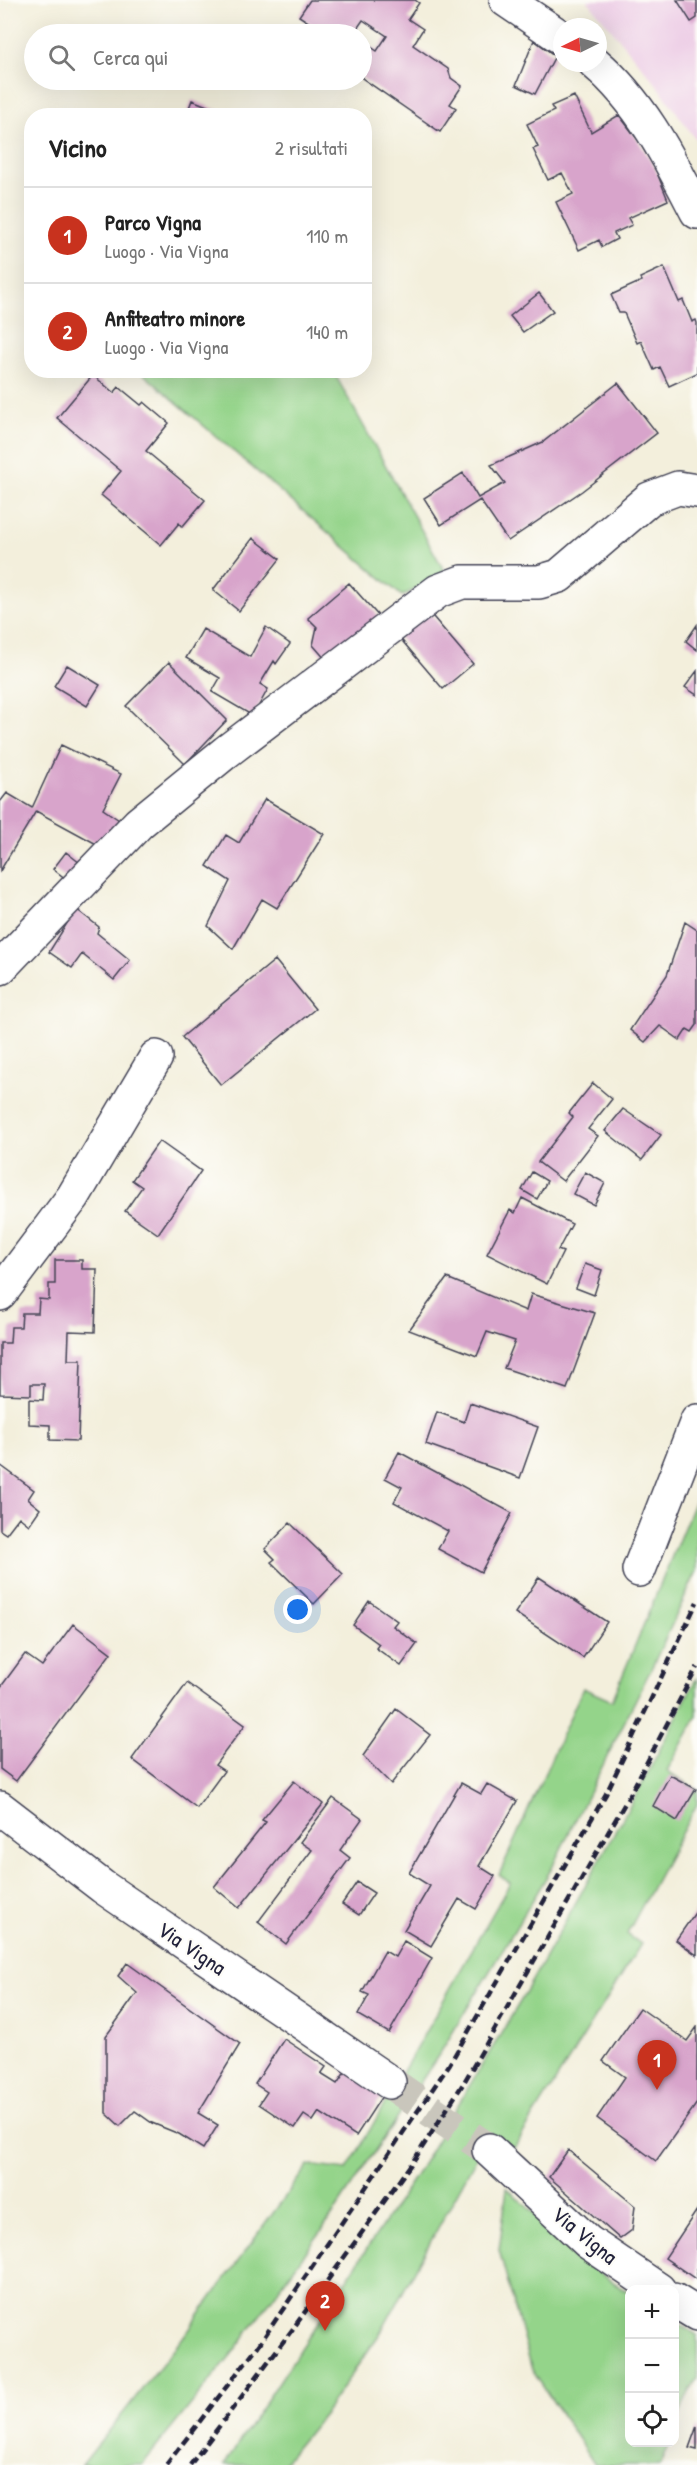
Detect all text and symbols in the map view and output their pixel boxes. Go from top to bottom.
north arrow [553,18,607,72]
search box [24,24,372,90]
icon: search [45,41,78,74]
text: Cerca qui [93,42,168,72]
text: Vicino [48,130,107,165]
text: 2 risultati [275,134,348,161]
text: Parco Vigna [105,207,201,237]
text: 1 [64,222,71,249]
text: 110 m [306,222,348,249]
text: Luogo · Via Vigna [105,237,228,264]
text: Anfiteatro minore [105,303,245,333]
text: 2 [63,318,72,345]
text: 140 m [306,318,348,345]
text: Luogo · Via Vigna [105,333,228,360]
your location [283,1595,312,1624]
street label: Via Vigna [152,1914,232,1982]
pin: 1 [638,2040,676,2090]
street label: Via Vigna [546,2199,625,2271]
pin: 2 [306,2282,344,2331]
map controls [625,2285,679,2447]
button: + [625,2285,679,2339]
button: − [625,2339,679,2393]
button: locate [625,2393,679,2447]

